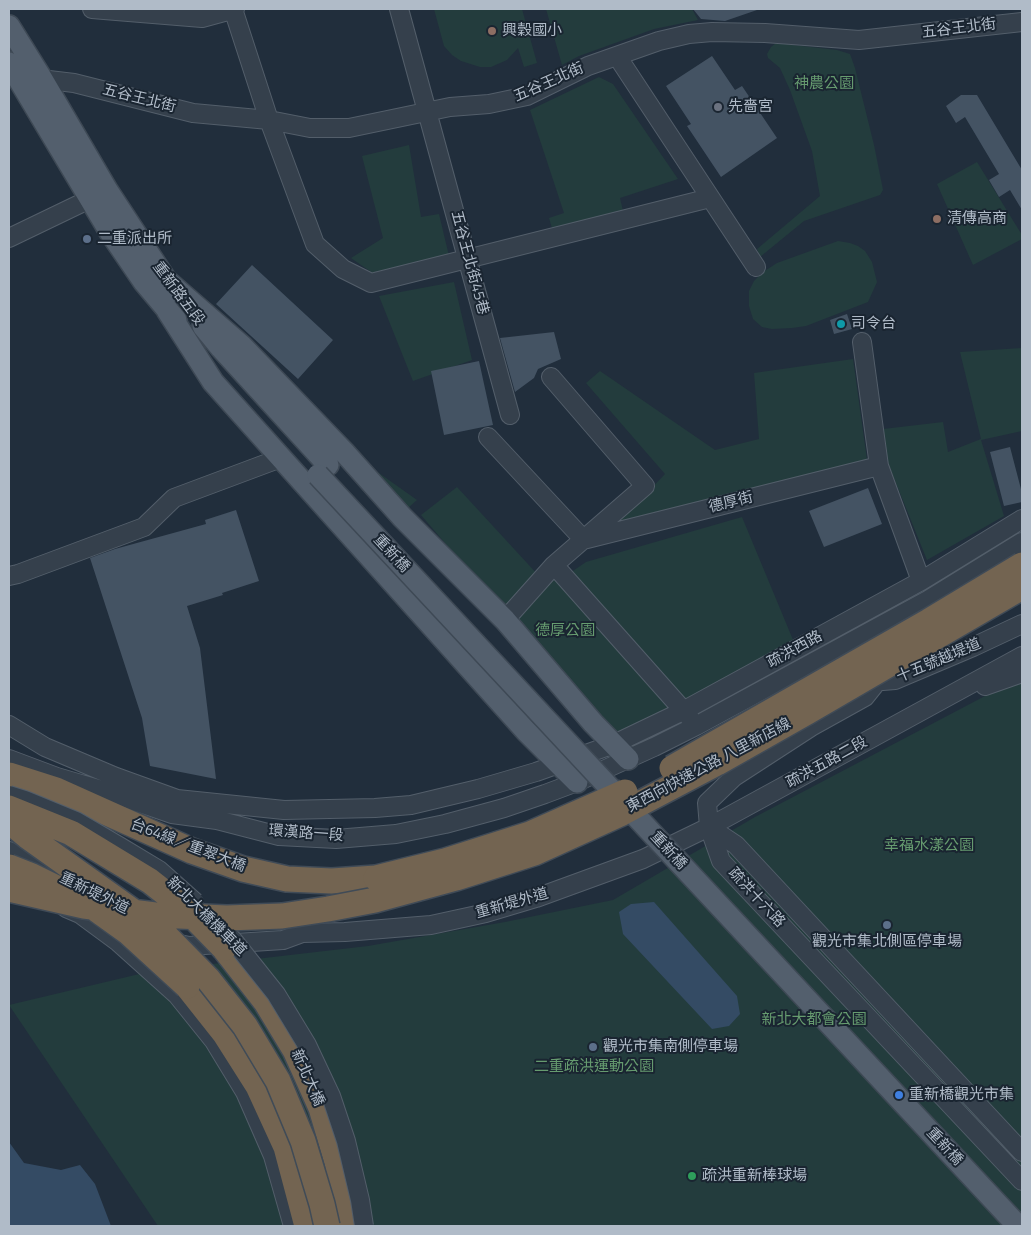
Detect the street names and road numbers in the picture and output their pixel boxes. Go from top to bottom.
street label: 五谷王北街 [921,15,997,43]
street label: 五谷王北街 [511,60,587,106]
street label: 五谷王北街 [100,81,178,117]
street label: 五谷王北街45巷 [446,209,492,317]
street label: 重新路五段 [148,259,208,329]
street label: 德厚街 [707,489,755,517]
street label: 重新橋 [369,531,413,577]
street label: 疏洪西路 [764,628,826,672]
street label: 十五號越堤道 [894,635,984,687]
street label: 東西向快速公路 八里新店線 [624,715,794,817]
street label: 疏洪五路二段 [783,733,871,793]
street label: 台64線／重翠大橋 [128,816,248,876]
street label: 環漢路一段 [268,822,344,846]
street label: 重新橋 [646,828,690,874]
street label: 疏洪十六路 [724,864,788,932]
street label: 重新堤外道 [56,869,132,919]
street label: 新北大橋機車道 [163,874,249,960]
street label: 重新堤外道 [473,885,551,923]
street label: 新北大橋 [287,1047,327,1109]
street label: 重新橋 [922,1124,966,1170]

